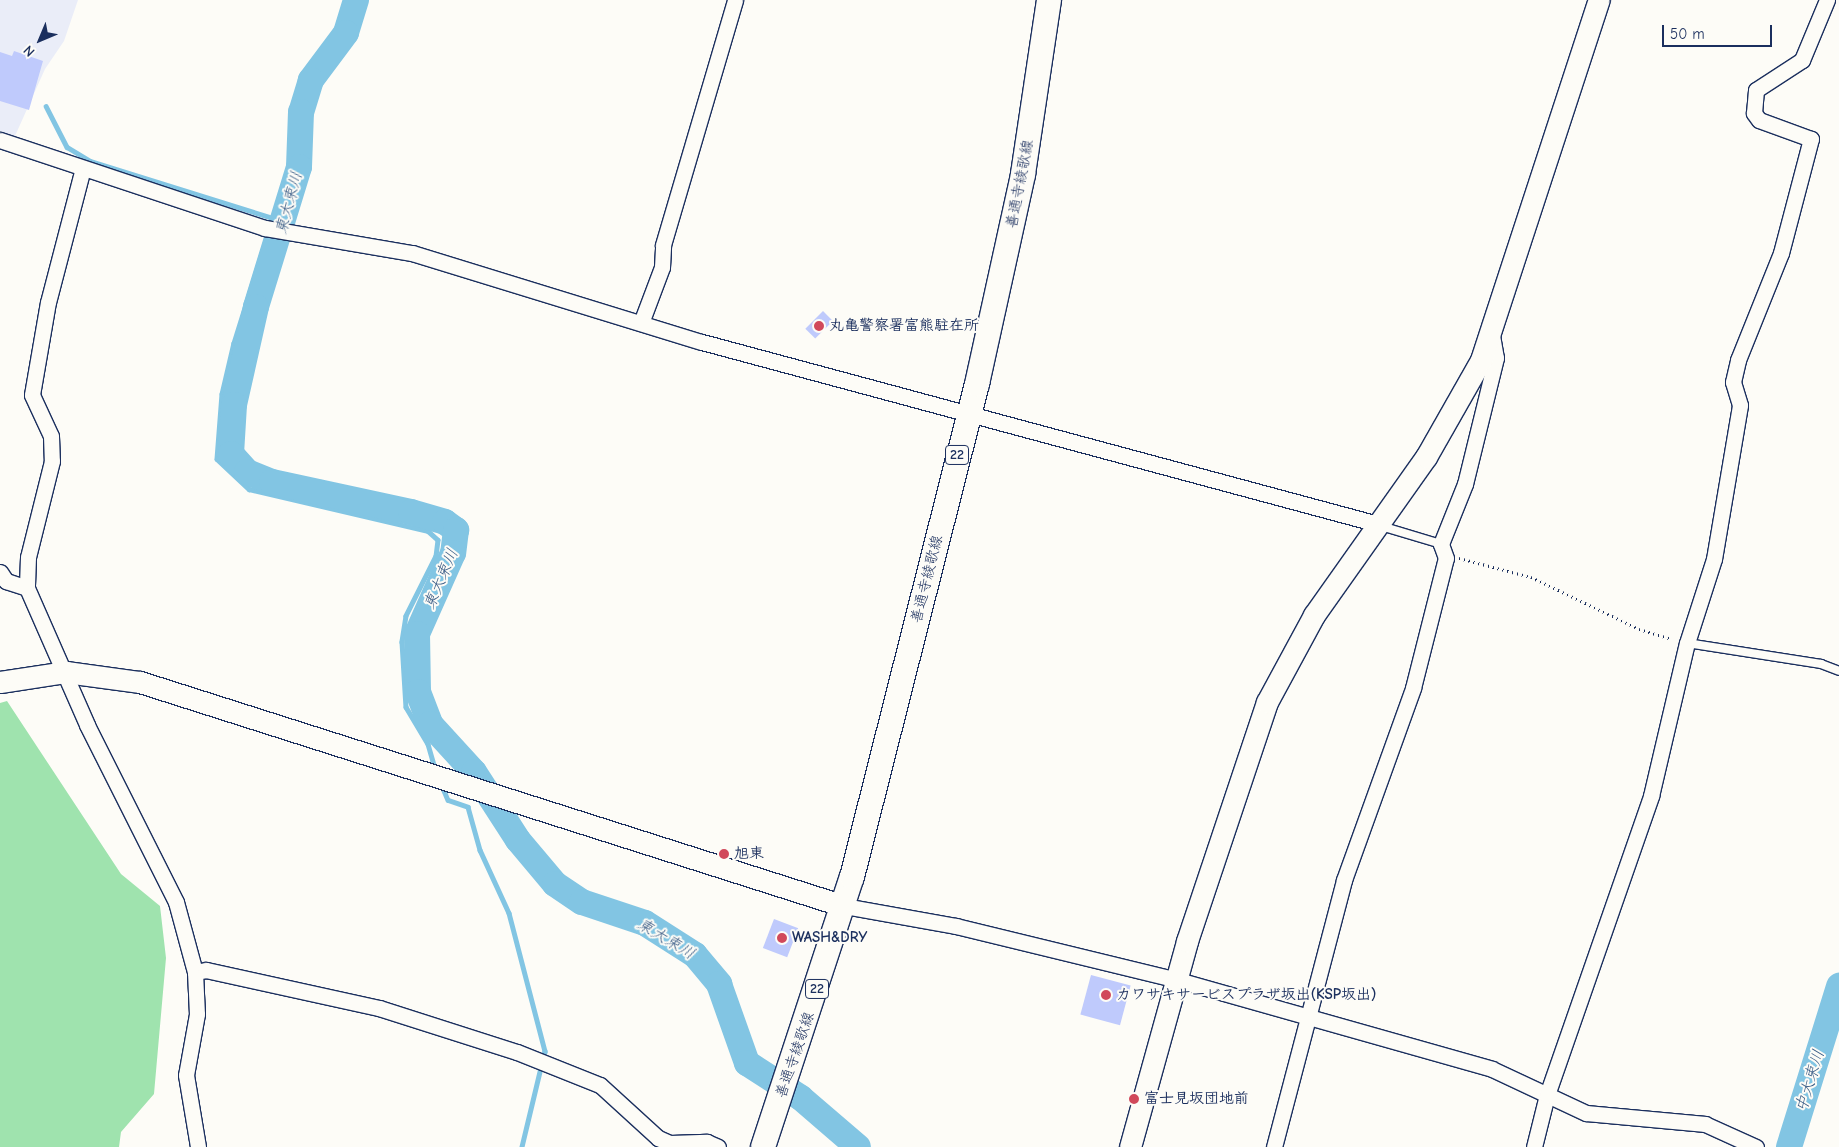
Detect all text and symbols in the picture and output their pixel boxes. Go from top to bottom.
north arrow [15,15,65,65]
scale bar [1664,15,1774,47]
text: 50 m [1670,25,1705,43]
text: N [20,42,38,60]
street label: 善通寺綾歌線 [1003,138,1037,230]
water label: 東大束川 [271,170,307,236]
place label: 丸亀警察署富熊駐在所 [829,317,979,335]
marker: 丸亀警察署富熊駐在所 [813,320,825,332]
road number: 22 [944,444,970,466]
street label: 善通寺綾歌線 [907,533,947,625]
water label: 東大束川 [420,546,462,612]
place label: 旭東 [734,845,764,863]
marker: 旭東 [718,848,730,860]
water label: 東大束川 [634,914,698,964]
place label: WASH&DRY [792,929,867,947]
marker: WASH&DRY [776,932,788,944]
road number: 22 [804,978,830,1001]
place label: カワサキサービスプラザ坂出(KSP坂出) [1116,986,1377,1004]
marker: カワサキサービスプラザ坂出(KSP坂出) [1100,989,1112,1001]
street label: 善通寺綾歌線 [772,1010,818,1100]
water label: 中大束川 [1791,1048,1829,1114]
place label: 富士見坂団地前 [1144,1090,1249,1108]
marker: 富士見坂団地前 [1128,1093,1140,1105]

